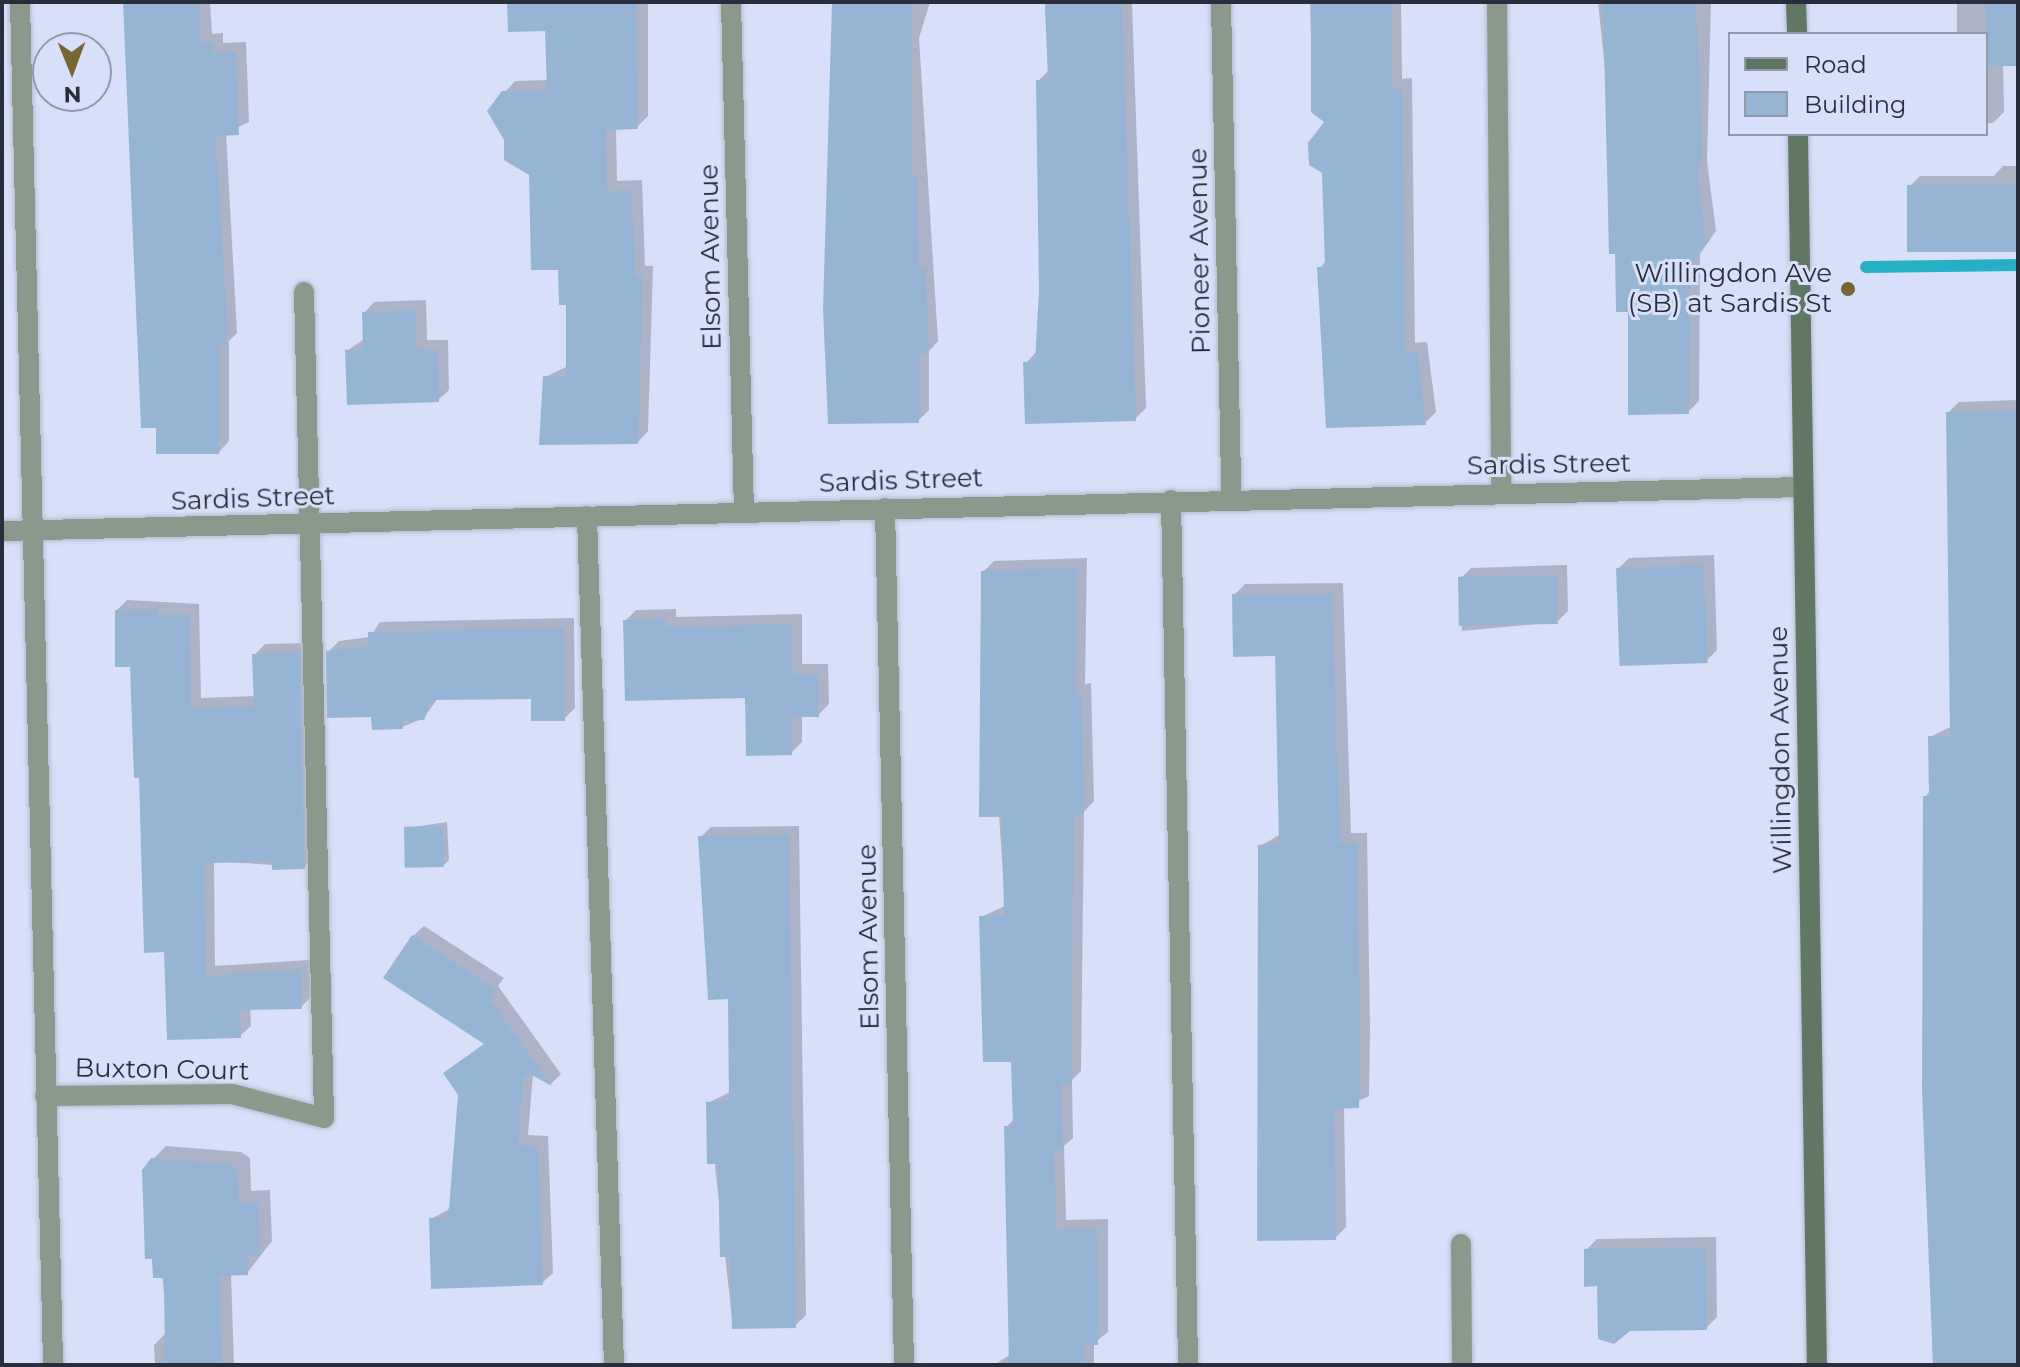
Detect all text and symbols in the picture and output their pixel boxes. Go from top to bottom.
north arrow [32,32,112,112]
legend [1728,32,1988,136]
text: Road [1804,50,1867,79]
text: N [63,81,82,108]
text: Building [1804,90,1907,119]
street label: Pioneer Avenue [1183,148,1217,354]
street label: Elsom Avenue [694,164,728,350]
place label: Willingdon Ave (SB) at Sardis St [1628,258,1832,320]
marker: Willingdon Ave (SB) at Sardis St [1839,280,1857,298]
street label: Sardis Street [1467,448,1631,482]
street label: Sardis Street [818,463,984,499]
street label: Sardis Street [170,481,336,517]
street label: Willingdon Avenue [1763,626,1799,874]
street label: Elsom Avenue [852,844,886,1030]
street label: Buxton Court [74,1053,250,1087]

